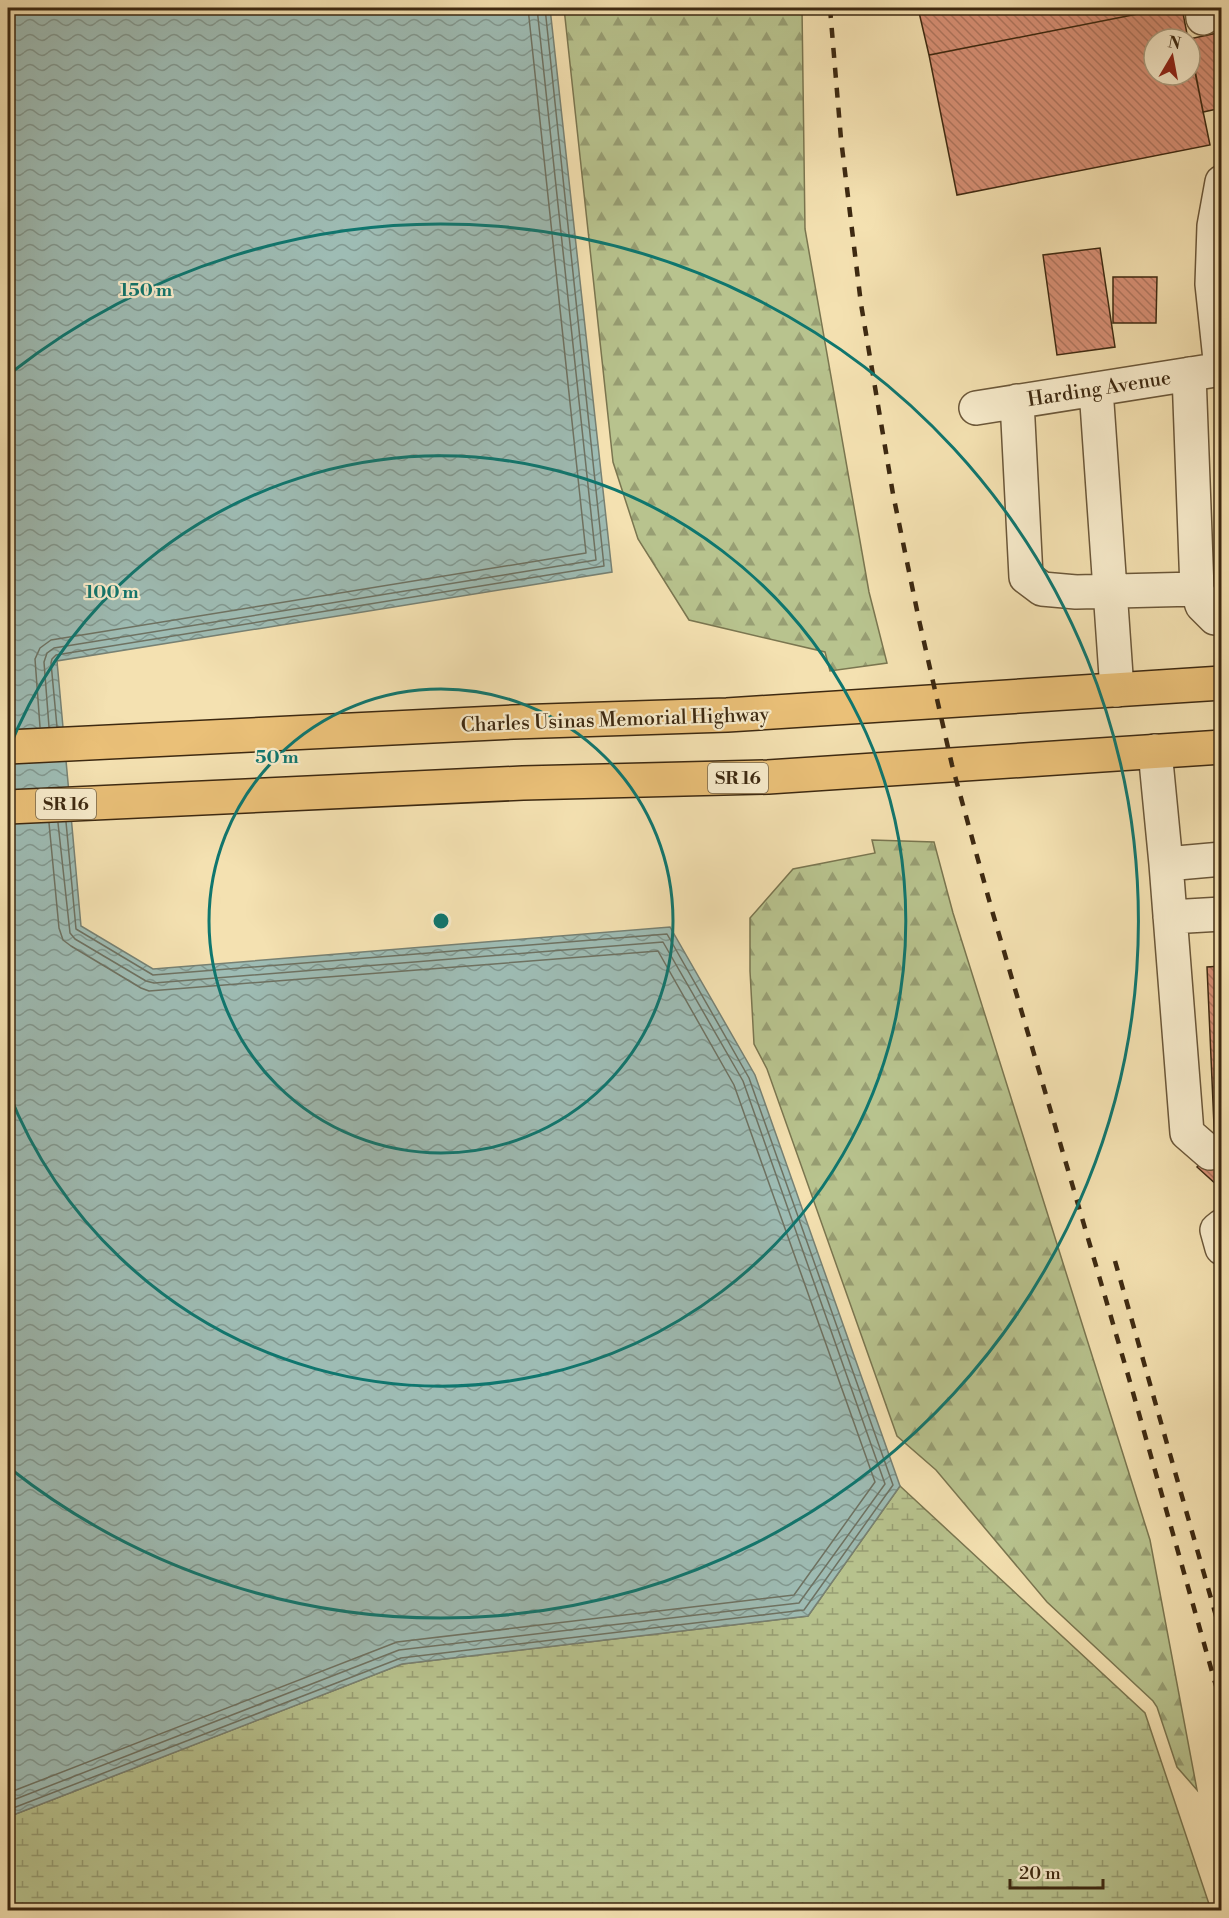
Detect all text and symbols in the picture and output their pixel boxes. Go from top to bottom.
north arrow [1142,27,1202,87]
text: N [1166,32,1183,54]
text: 150 m [120,279,173,302]
street label: Harding Avenue [1026,366,1173,413]
text: 100 m [85,581,139,604]
street label: Charles Usinas Memorial Highway [460,703,770,738]
text: 50 m [255,746,299,769]
road number: SR 16 [708,763,768,793]
road number: SR 16 [36,789,96,819]
centre of rings [431,911,451,931]
scale bar [1010,1852,1103,1890]
text: 20 m [1019,1862,1061,1885]

